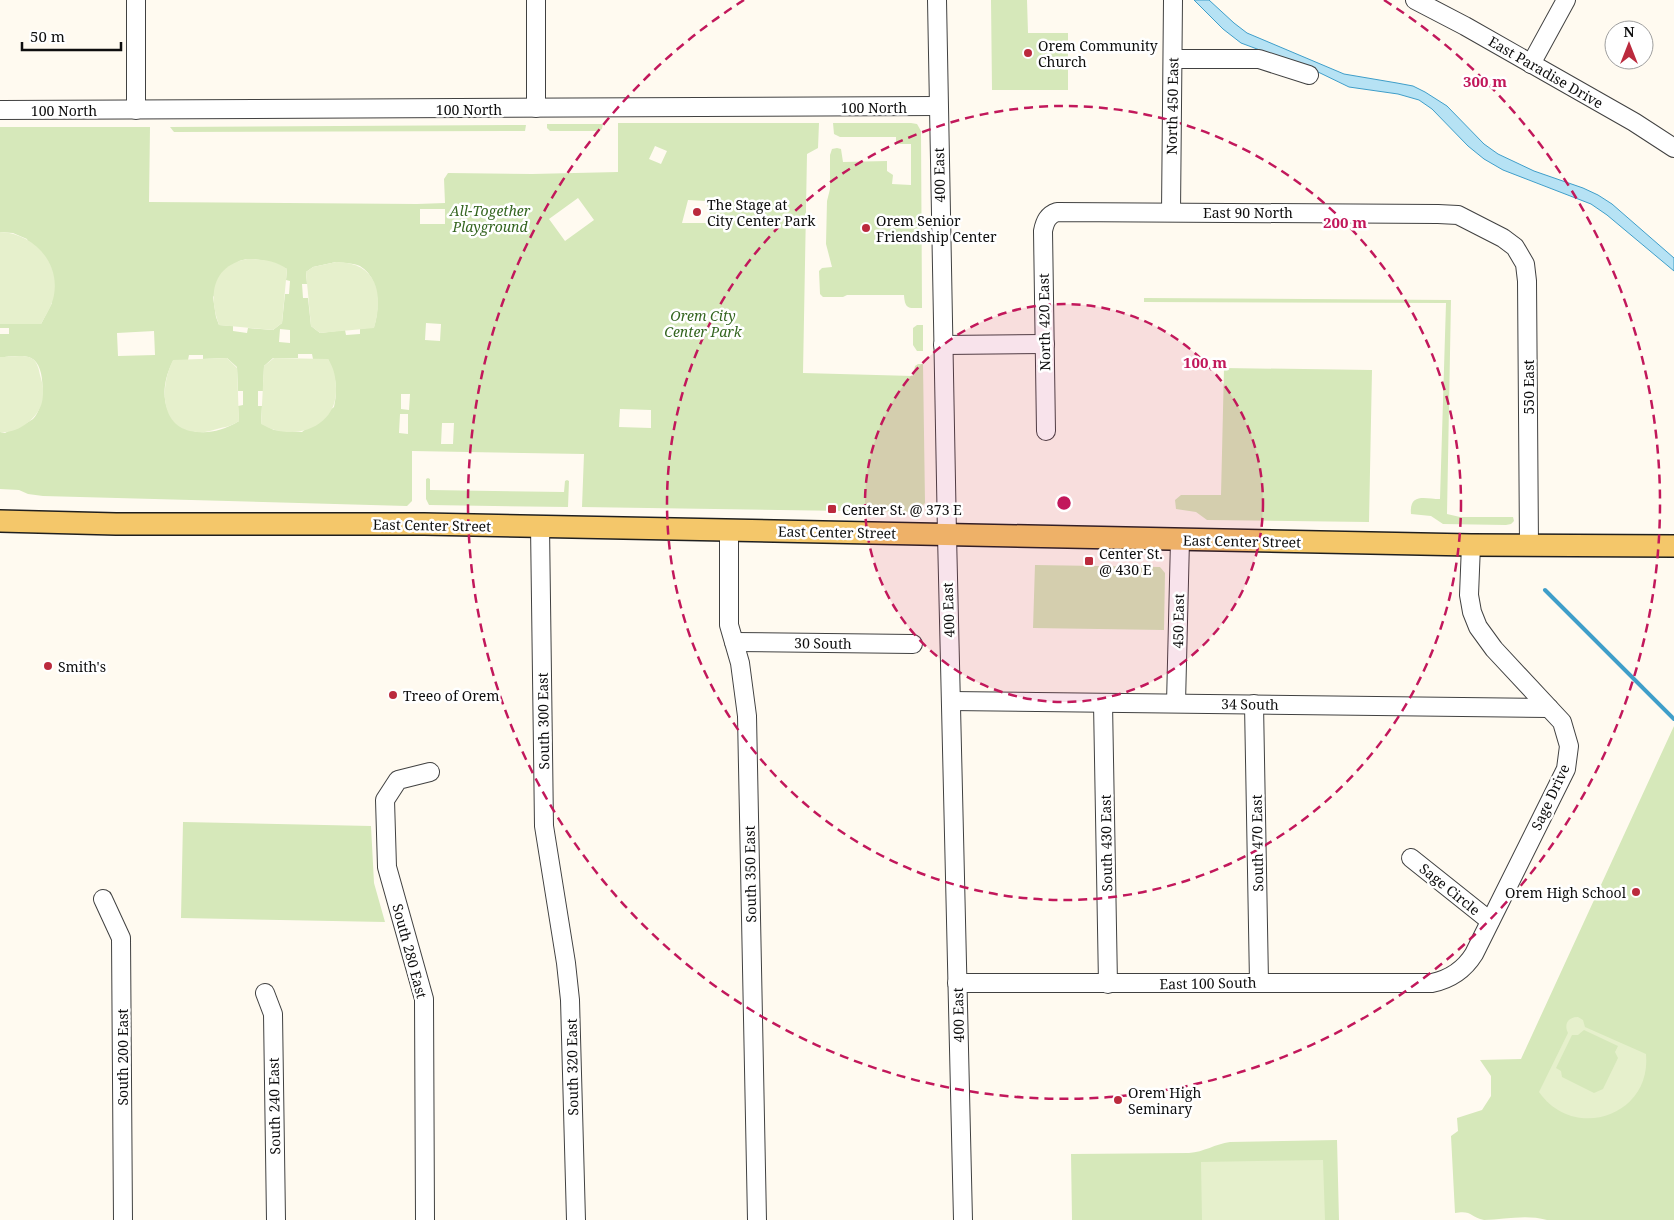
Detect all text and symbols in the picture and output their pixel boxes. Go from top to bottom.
scale bar [22,20,121,52]
north arrow [1604,20,1654,70]
text: N [1623,22,1635,41]
text: 50 m [30,26,65,46]
street label: East Paradise Drive [1485,31,1607,113]
place label: Orem Community Church [1038,36,1158,71]
marker: Orem Community Church [1022,47,1034,59]
street label: North 450 East [1162,57,1182,155]
text: 300 m [1463,71,1507,91]
street label: 100 North [841,98,907,117]
street label: 100 North [436,100,502,119]
street label: 100 North [31,101,97,120]
street label: 400 East [929,147,949,203]
place label: The Stage at City Center Park [707,195,816,230]
park label: All-Together Playground [449,201,531,236]
street label: East 90 North [1203,203,1293,222]
marker: The Stage at City Center Park [691,206,703,218]
place label: Orem Senior Friendship Center [876,211,997,246]
text: 200 m [1323,212,1367,232]
marker: Orem Senior Friendship Center [860,222,872,234]
street label: North 420 East [1034,273,1054,371]
park label: Orem City Center Park [664,306,743,341]
text: 100 m [1183,352,1227,372]
street label: 550 East [1519,359,1538,414]
centre of rings [1055,494,1073,512]
place label: Center St. @ 373 E [842,500,962,519]
marker: Center St. @ 373 E [826,503,838,515]
street label: East Center Street [373,514,491,536]
street label: East Center Street [778,521,896,543]
street label: East Center Street [1183,530,1301,552]
place label: Center St. @ 430 E [1099,544,1163,579]
marker: Center St. @ 430 E [1083,555,1095,567]
street label: 400 East [938,582,958,638]
street label: 450 East [1168,593,1188,649]
street label: 30 South [794,633,852,653]
place label: Smith's [58,657,106,676]
marker: Smith's [42,660,54,672]
street label: South 300 East [533,672,553,770]
place label: Treeo of Orem [403,686,499,705]
marker: Treeo of Orem [387,689,399,701]
street label: 34 South [1221,694,1279,714]
street label: Sage Drive [1526,761,1574,833]
street label: South 430 East [1096,794,1116,892]
street label: South 470 East [1247,794,1267,892]
street label: South 350 East [740,825,760,923]
street label: Sage Circle [1416,859,1484,919]
place label: Orem High School [1505,883,1627,902]
marker: Orem High School [1630,886,1642,898]
street label: South 280 East [388,902,432,1000]
street label: East 100 South [1159,973,1257,993]
street label: 400 East [948,987,968,1043]
street label: South 200 East [113,1008,132,1106]
street label: South 320 East [562,1018,582,1116]
street label: South 240 East [264,1057,284,1155]
place label: Orem High Seminary [1128,1083,1201,1118]
marker: Orem High Seminary [1112,1094,1124,1106]

